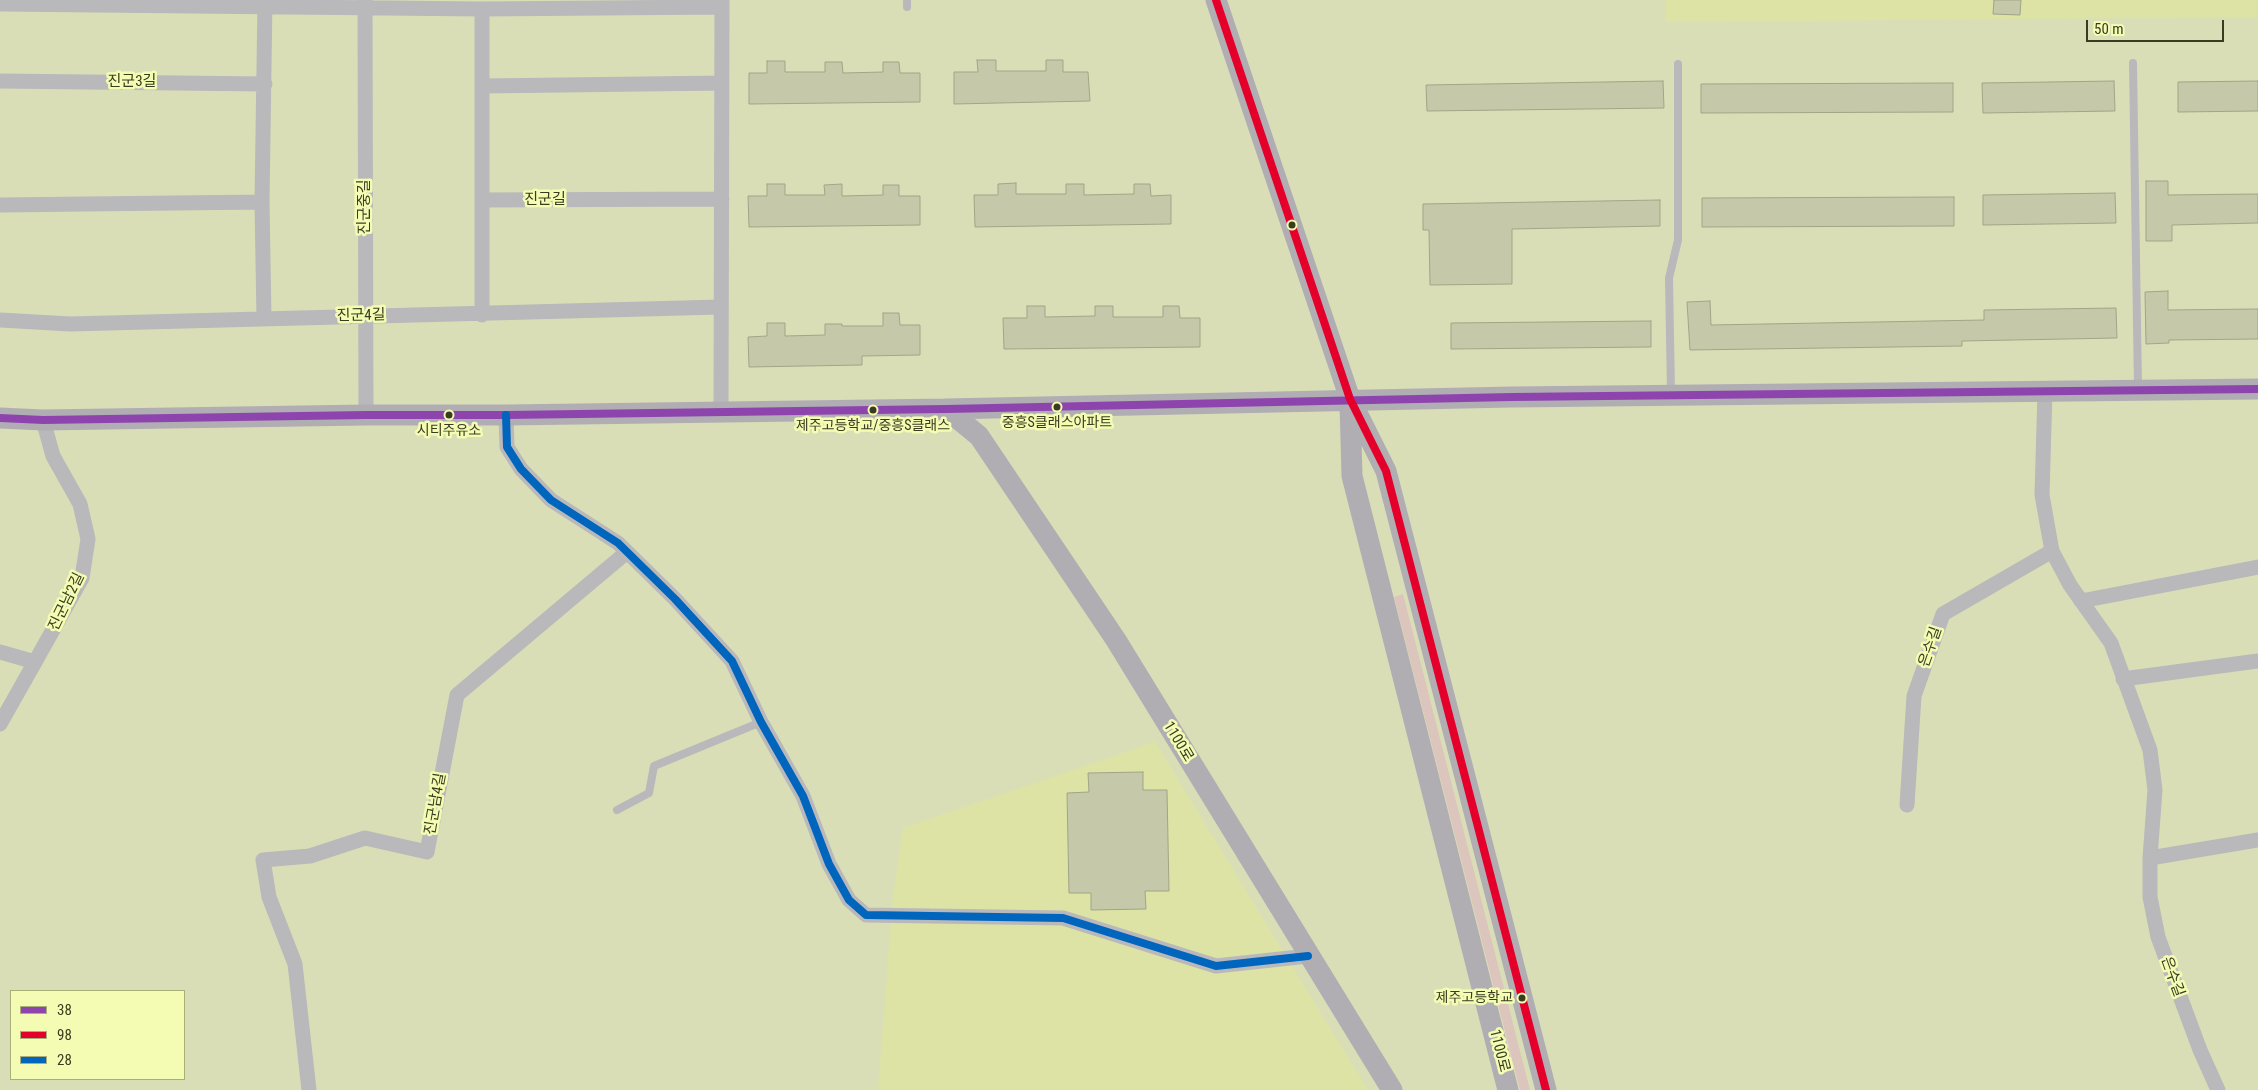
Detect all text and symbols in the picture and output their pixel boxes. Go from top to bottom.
scale bar [2088,10,2226,42]
text: 50 m [2094,20,2124,38]
street label: 진군3길 [108,73,156,91]
street label: 진군중길 [356,179,374,235]
street label: 진군길 [524,191,566,209]
unlabelled marker [1287,220,1297,230]
street label: 진군4길 [336,307,386,325]
marker: 중흥S클래스아파트 [1052,402,1062,412]
marker: 제주고등학교/중흥S클래스 [868,405,878,415]
marker: 시티주유소 [444,410,454,420]
place label: 중흥S클래스아파트 [1002,415,1112,431]
place label: 제주고등학교/중흥S클래스 [796,418,950,434]
place label: 시티주유소 [417,423,481,439]
street label: 진군남2길 [45,570,89,634]
street label: 은수길 [1916,624,1946,670]
street label: 1100로 [1159,719,1197,765]
street label: 진군남4길 [422,772,450,836]
street label: 은수길 [2156,954,2188,1000]
legend [10,990,185,1080]
place label: 제주고등학교 [1436,990,1513,1006]
marker: 제주고등학교 [1517,993,1527,1003]
text: 38 [57,1001,72,1019]
text: 98 [57,1026,72,1044]
street label: 1100로 [1485,1028,1513,1074]
text: 28 [57,1051,72,1069]

